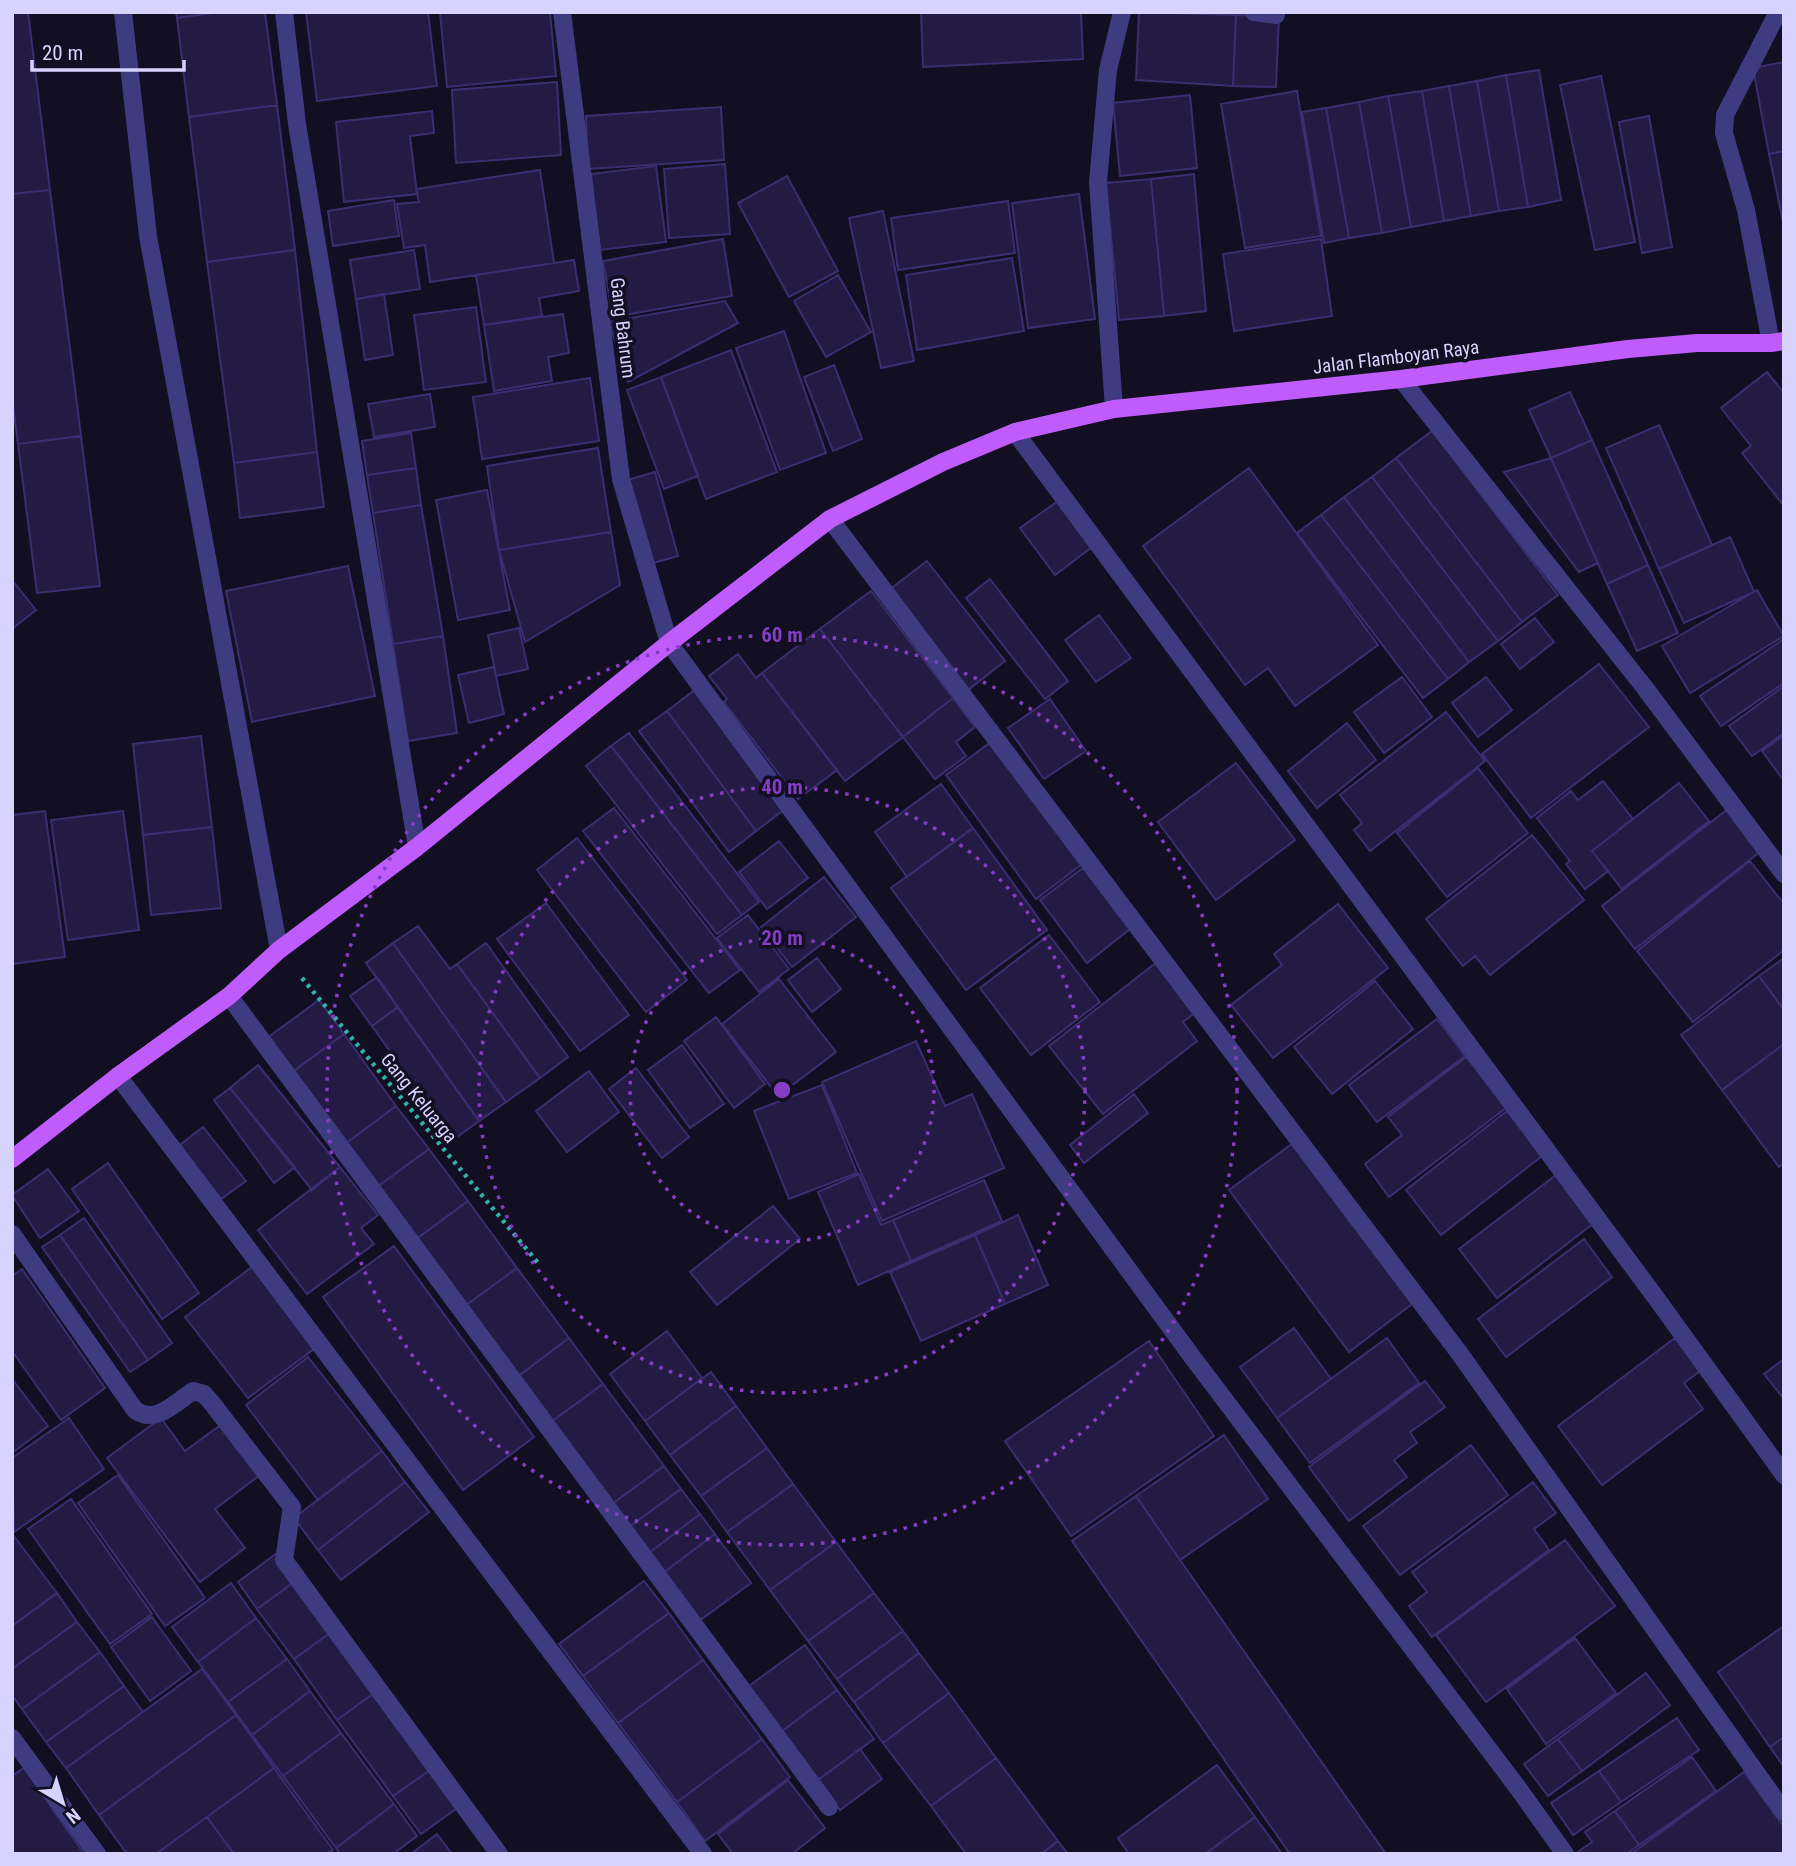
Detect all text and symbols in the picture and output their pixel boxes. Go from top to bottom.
scale bar [32,28,184,72]
text: 20 m [42,41,83,65]
street label: Gang Bahrum [605,276,641,380]
street label: Jalan Flamboyan Raya [1312,335,1480,379]
text: 60 m [761,623,803,647]
text: 40 m [761,775,803,799]
text: 20 m [761,926,803,950]
street label: Gang Keluarga [376,1048,462,1148]
centre of rings [770,1078,794,1102]
north arrow [28,1768,98,1838]
text: N [61,1803,85,1829]

